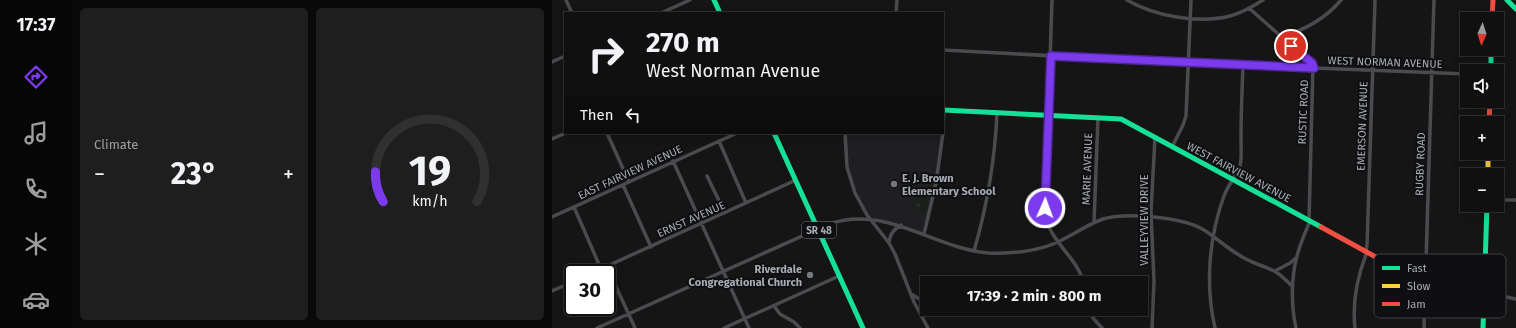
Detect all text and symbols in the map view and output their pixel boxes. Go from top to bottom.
north arrow [1460,12,1504,56]
map controls [1460,12,1504,212]
text: 17:37 [16,14,56,36]
text: 270 m [646,26,720,59]
icon: right [580,28,632,80]
pin [1274,29,1308,63]
icon: arrive [1280,35,1302,57]
street label: WEST NORMAN AVENUE [1327,54,1443,71]
text: West Norman Avenue [646,60,820,82]
icon: directions [22,63,50,91]
button: sound [1460,64,1504,108]
street label: RUSTIC ROAD [1296,79,1311,145]
street label: EMERSON AVENUE [1354,81,1371,171]
icon: left [622,104,644,126]
text: Then [580,106,614,124]
button: + [1460,116,1504,160]
icon: music [22,119,50,147]
street label: RUGBY ROAD [1413,132,1428,196]
street label: MARIE AVENUE [1080,133,1095,205]
text: Climate [94,137,138,152]
street label: WEST FAIRVIEW AVENUE [1184,139,1293,206]
street label: EAST FAIRVIEW AVENUE [576,143,685,202]
text: 19 [409,146,451,196]
text: 23° [171,156,217,192]
text: − [94,161,105,188]
text: + [283,161,294,188]
button: − [1460,168,1504,212]
place label: E. J. Brown Elementary School [902,172,996,198]
street label: VALLEYVIEW DRIVE [1138,174,1151,266]
icon: phone [22,175,50,203]
marker: E. J. Brown Elementary School [889,179,899,189]
position arrow [1024,187,1066,229]
text: km/h [412,193,448,210]
street label: ERNST AVENUE [655,199,727,240]
road number: SR 48 [802,222,836,238]
icon: climate [22,230,50,258]
legend [1374,254,1506,318]
text: Fast [1407,262,1427,275]
place label: Riverdale Congregational Church [689,263,802,289]
speed limit sign: 30 [564,264,616,316]
marker: Riverdale Congregational Church [805,270,815,280]
text: Slow [1407,280,1431,293]
icon: car [22,286,50,314]
text: 17:39 · 2 min · 800 m [967,287,1101,305]
text: Jam [1407,298,1426,311]

